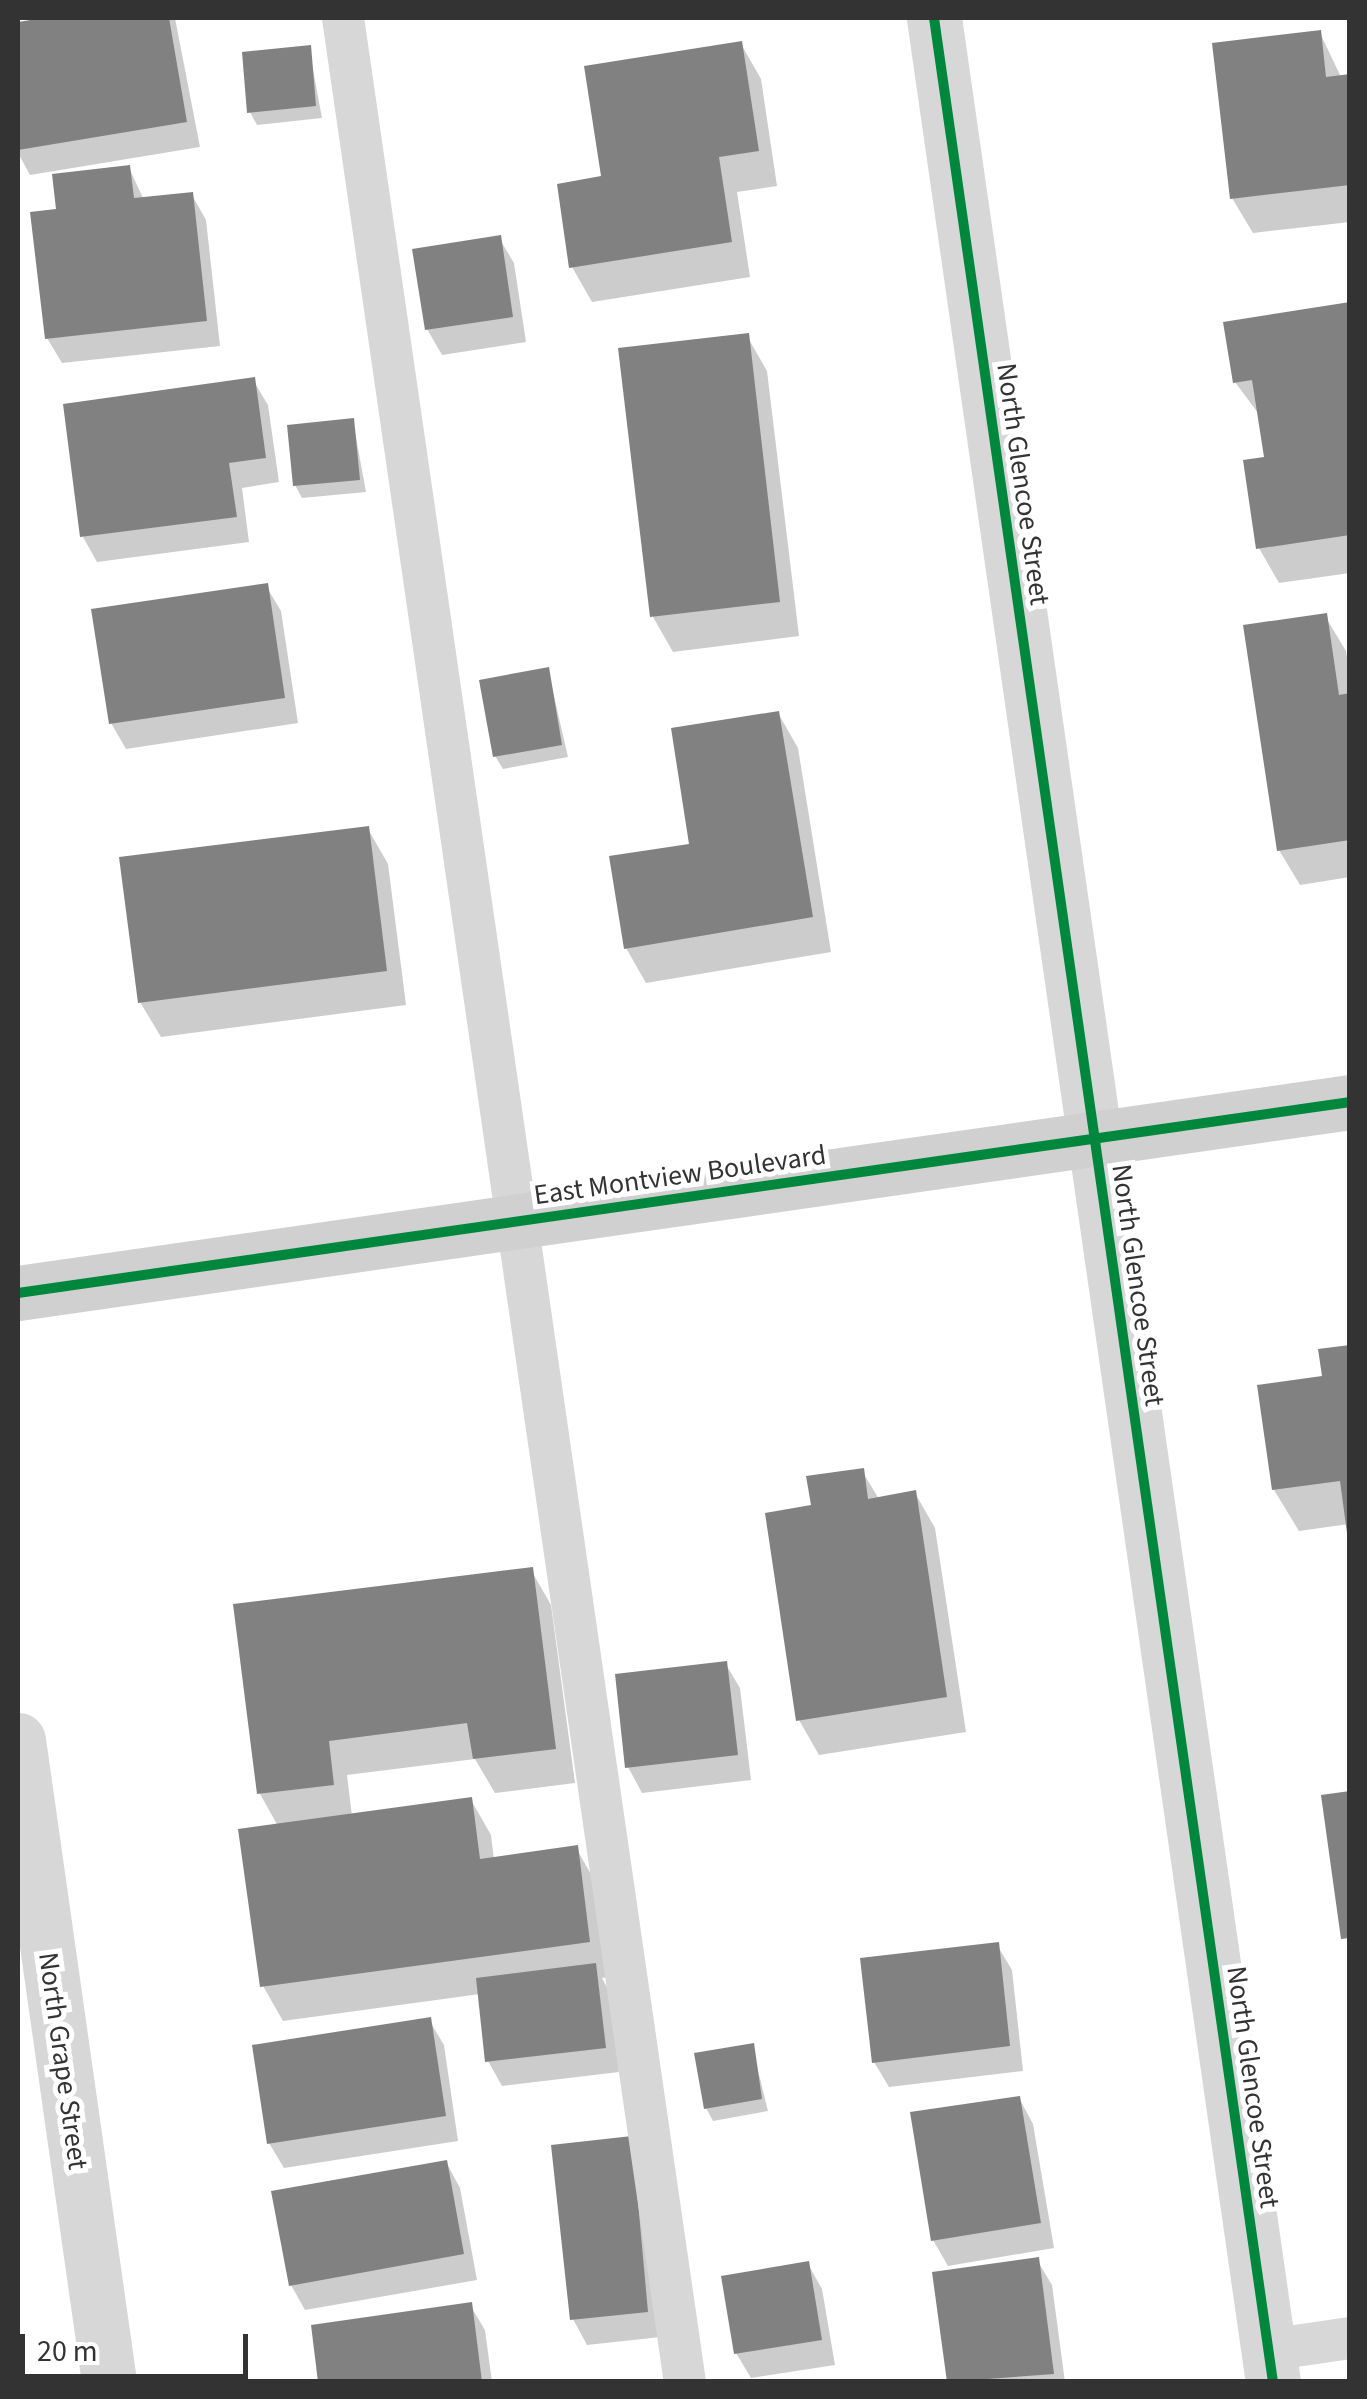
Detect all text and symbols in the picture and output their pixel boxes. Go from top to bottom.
street label: North Glencoe Street [989,361,1057,607]
street label: East Montview Boulevard [532,1138,828,1212]
street label: North Glencoe Street [1104,1162,1172,1408]
street label: North Grape Street [31,1950,95,2172]
street label: North Glencoe Street [1219,1964,1287,2210]
scale bar [25,2314,252,2376]
text: 20 m [37,2330,98,2373]

